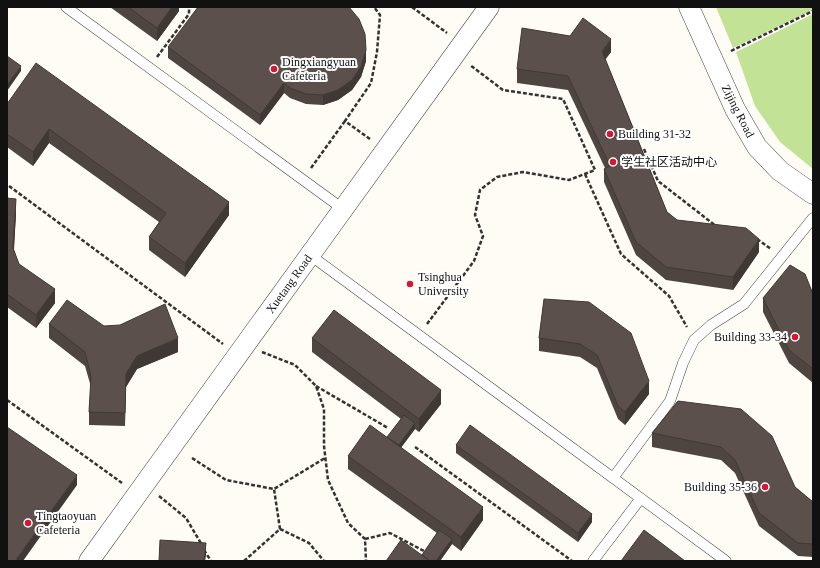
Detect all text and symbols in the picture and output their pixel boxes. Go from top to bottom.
place label: Dingxiangyuan Cafeteria [282,55,356,83]
marker: Dingxiangyuan Cafeteria [269,64,279,74]
street label: Zijing Road [719,82,757,140]
place label: Building 31-32 [618,127,691,141]
marker: Building 31-32 [605,129,615,139]
place label: 学生社区活动中心 [621,155,717,169]
marker: 学生社区活动中心 [608,157,618,167]
street label: Xuetang Road [263,252,315,316]
place label: Tsinghua University [418,270,469,298]
marker: Tsinghua University [405,279,415,289]
place label: Building 33-34 [714,330,787,344]
marker: Building 33-34 [790,332,800,342]
place label: Building 35-36 [684,480,757,494]
marker: Building 35-36 [760,482,770,492]
place label: Tingtaoyuan Cafeteria [36,509,96,537]
marker: Tingtaoyuan Cafeteria [23,518,33,528]

